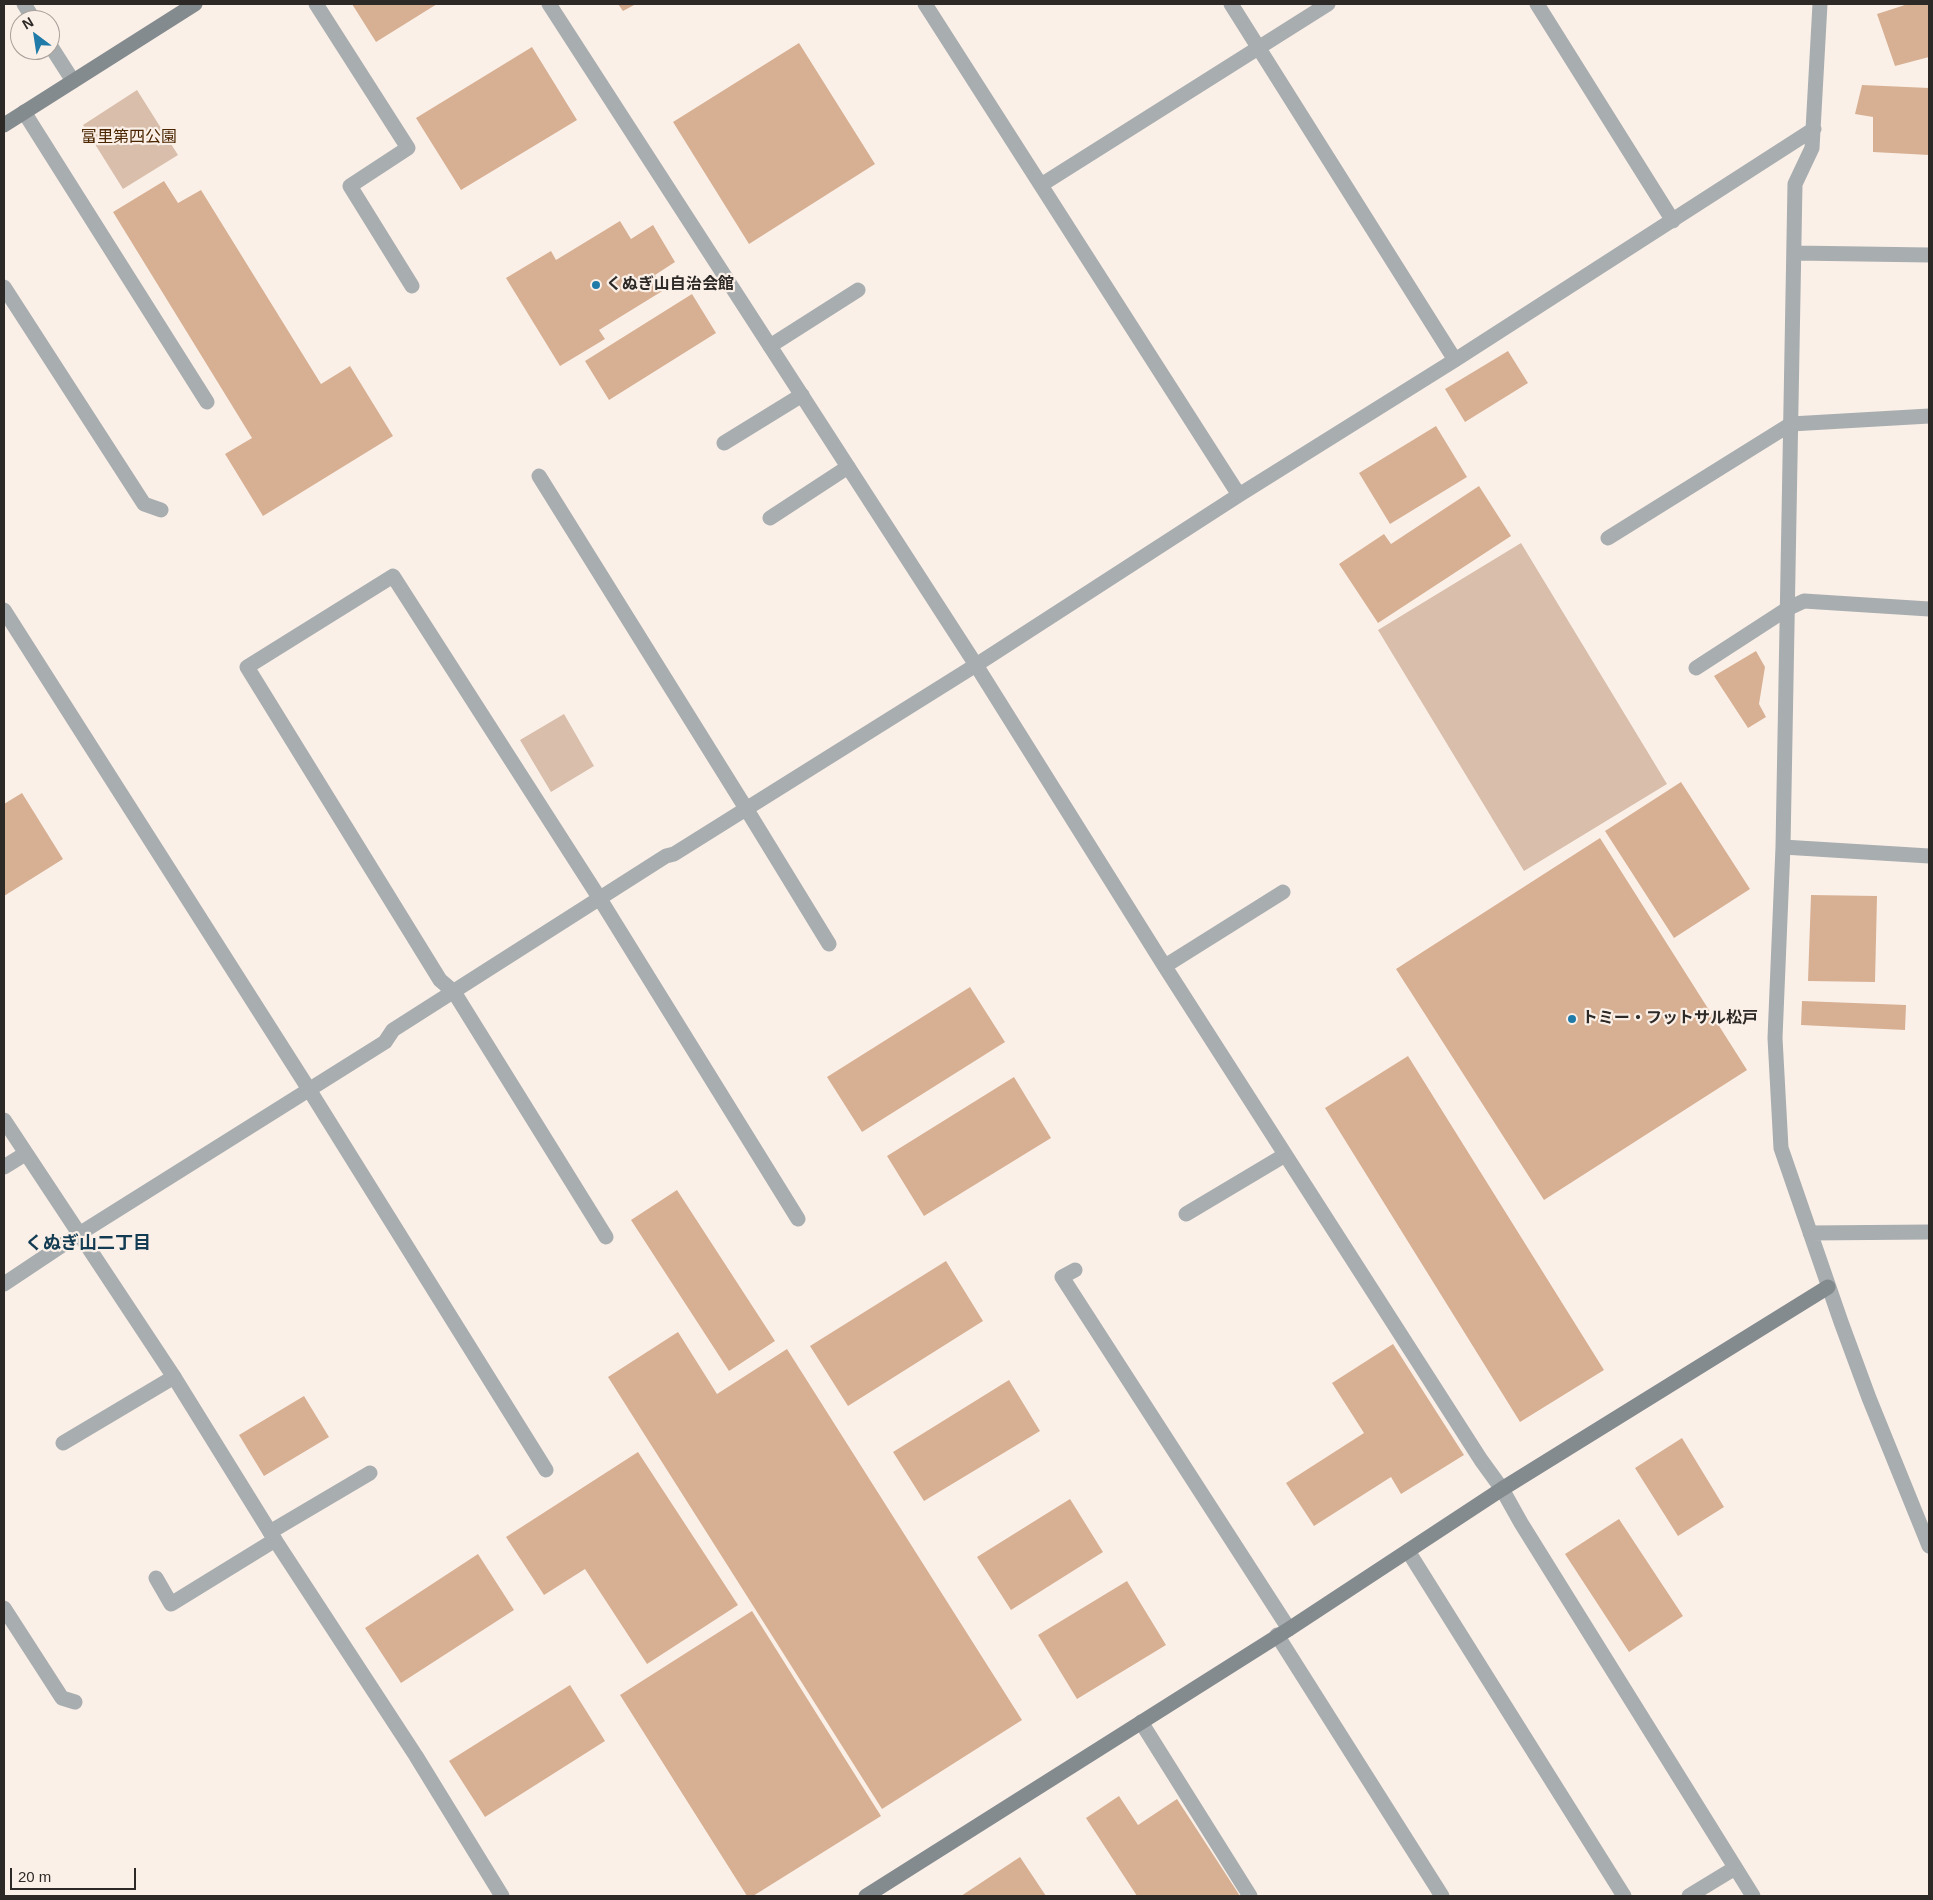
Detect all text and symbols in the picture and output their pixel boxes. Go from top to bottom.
north arrow [10,10,60,60]
text: N [19,14,36,32]
park label: 富里第四公園 [81,128,177,148]
place label: くぬぎ山自治会館 [606,275,734,295]
marker: くぬぎ山自治会館 [590,279,602,291]
place label: トミー・フットサル松戸 [1582,1009,1758,1029]
marker: トミー・フットサル松戸 [1566,1013,1578,1025]
district label: くぬぎ山二丁目 [25,1233,151,1255]
scale bar [12,1858,139,1890]
text: 20 m [18,1868,51,1885]

